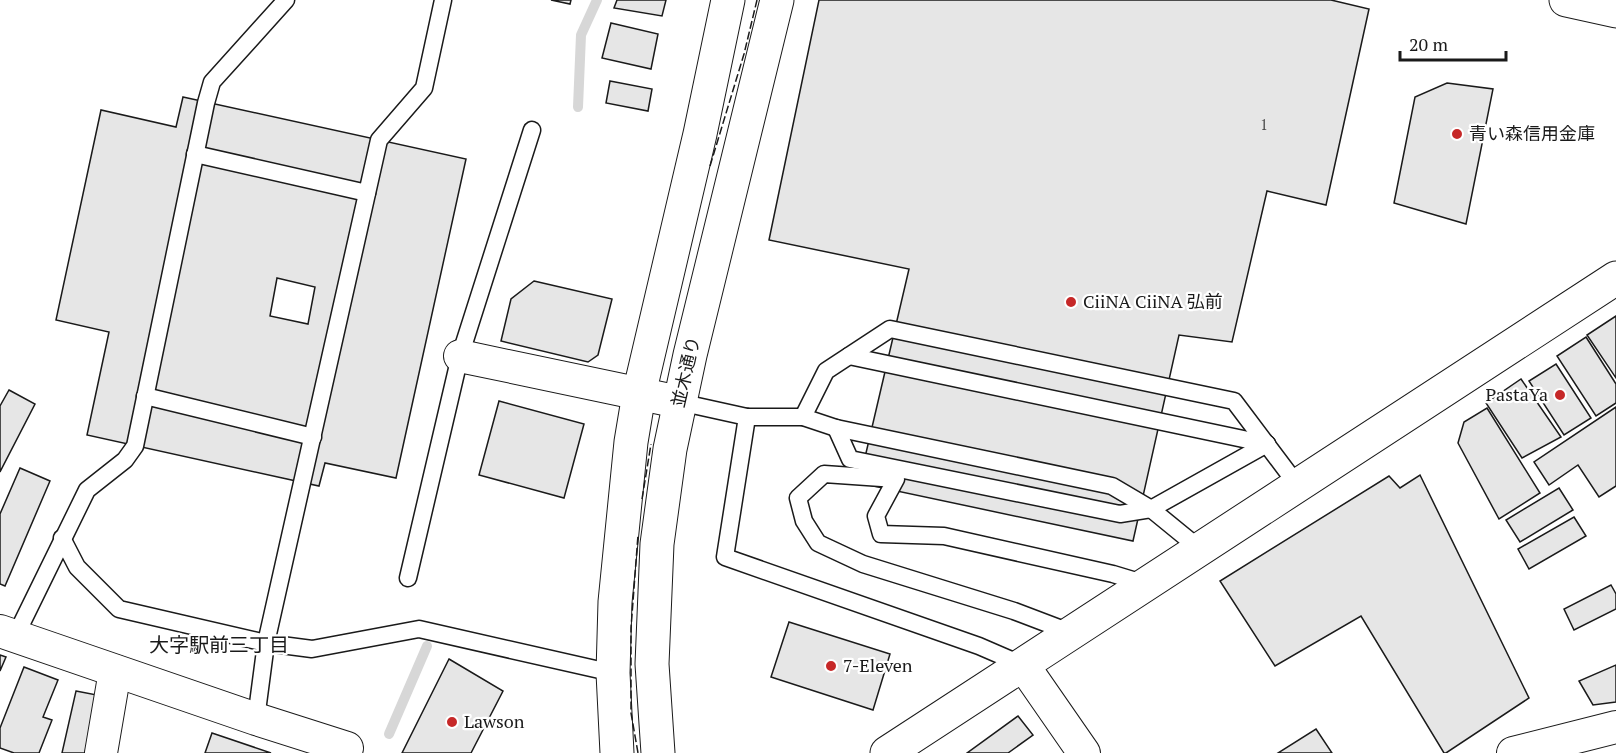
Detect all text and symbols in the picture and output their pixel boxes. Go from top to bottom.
scale bar [1400,24,1506,62]
text: 20 m [1409,32,1449,56]
house number: 1 [1260,114,1268,134]
place label: 青い森信用金庫 [1469,121,1595,145]
marker: 青い森信用金庫 [1450,127,1464,141]
place label: CiiNA CiiNA 弘前 [1083,289,1223,313]
marker: CiiNA CiiNA 弘前 [1064,295,1078,309]
street label: 並木通り [665,334,705,410]
place label: PastaYa [1485,382,1548,406]
marker: PastaYa [1553,388,1567,402]
district label: 大字駅前三丁目 [149,631,289,658]
place label: 7-Eleven [843,653,913,677]
marker: 7-Eleven [824,659,838,673]
place label: Lawson [464,709,525,733]
marker: Lawson [445,715,459,729]

